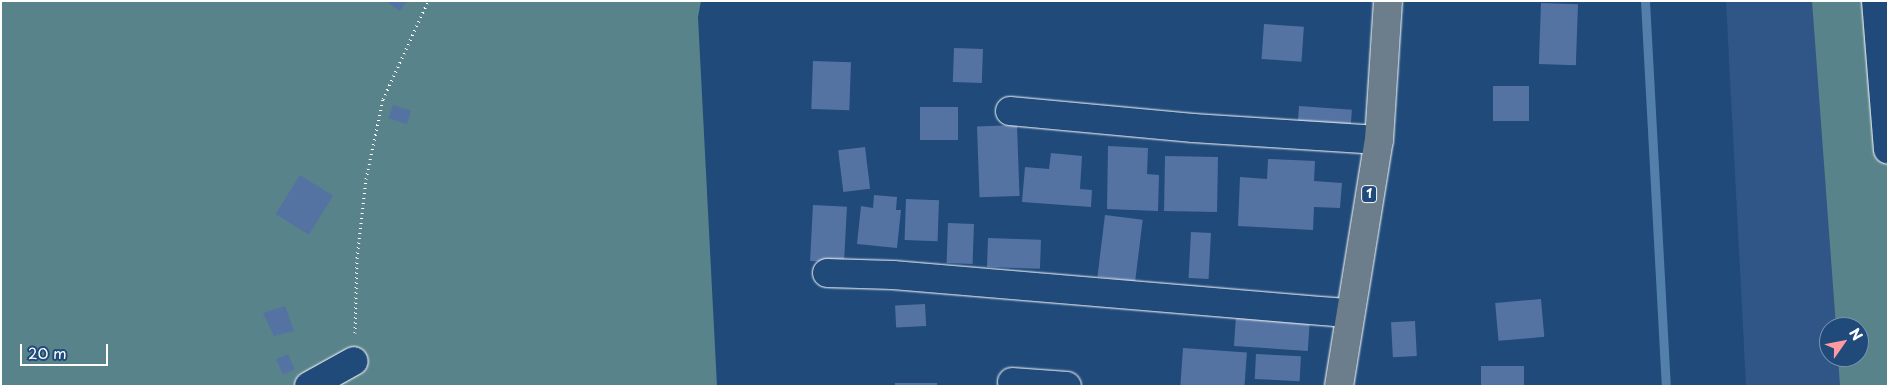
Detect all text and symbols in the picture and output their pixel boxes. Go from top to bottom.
road number: 1 [1360,184,1378,203]
north arrow [1819,317,1869,367]
text: N [1844,324,1868,344]
scale bar [22,334,110,366]
text: 20 m [28,341,67,364]

